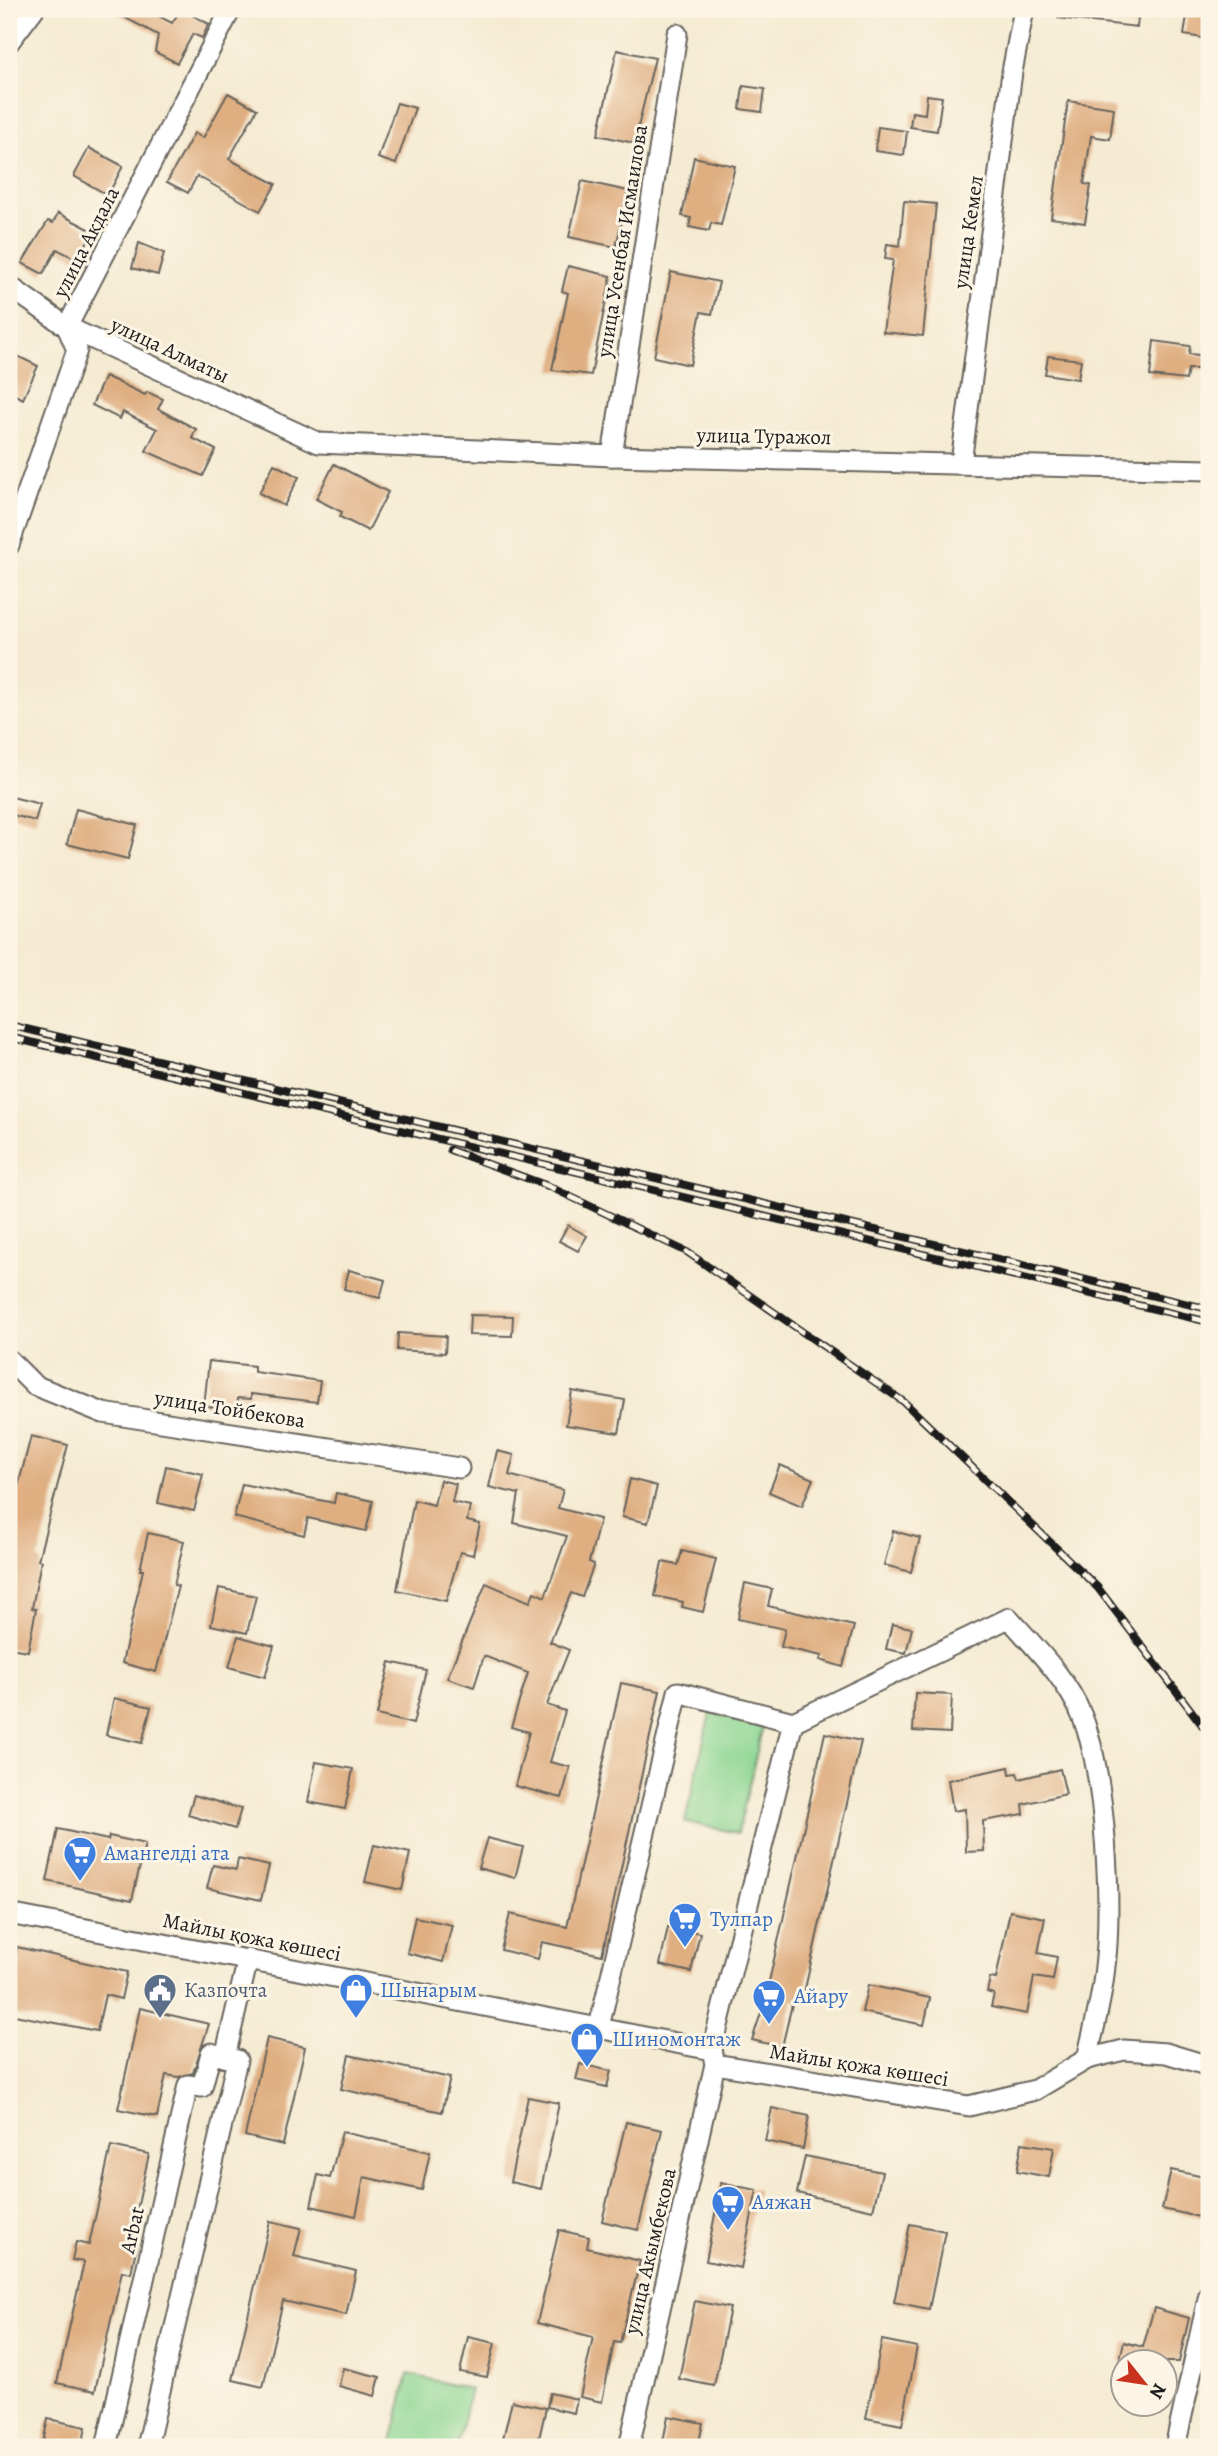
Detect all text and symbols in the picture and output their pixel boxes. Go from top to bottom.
street label: улица Усенбая Исмаилова [590,122,654,360]
street label: улица Кемел [946,174,990,291]
street label: улица Акдала [46,182,126,303]
street label: улица Алматы [105,310,234,390]
street label: улица Туражол [695,421,832,451]
street label: улица Тойбекова [152,1383,308,1435]
supermarket icon: Амангелді ата [61,1834,99,1883]
place label: Амангелді ата [103,1839,230,1867]
supermarket icon: Тулпар [666,1900,704,1949]
place label: Тулпар [710,1905,773,1933]
street label: Майлы қожа көшесі [160,1906,344,1968]
public building icon: Казпочта [141,1971,179,2020]
shop icon: Шынарым [337,1971,375,2020]
place label: Казпочта [184,1976,268,2004]
place label: Шынарым [380,1976,477,2004]
supermarket icon: Айару [750,1977,788,2026]
place label: Айару [793,1982,849,2010]
shop icon: Шиномонтаж [568,2020,606,2069]
place label: Шиномонтаж [612,2025,741,2053]
street label: Майлы қожа көшесі [767,2037,951,2093]
street label: улица Акымбекова [617,2165,683,2338]
supermarket icon: Аяжан [709,2183,747,2232]
place label: Аяжан [751,2188,812,2216]
street label: Arbat [113,2204,151,2257]
north arrow [1110,2348,1180,2418]
text: N [1143,2379,1173,2404]

